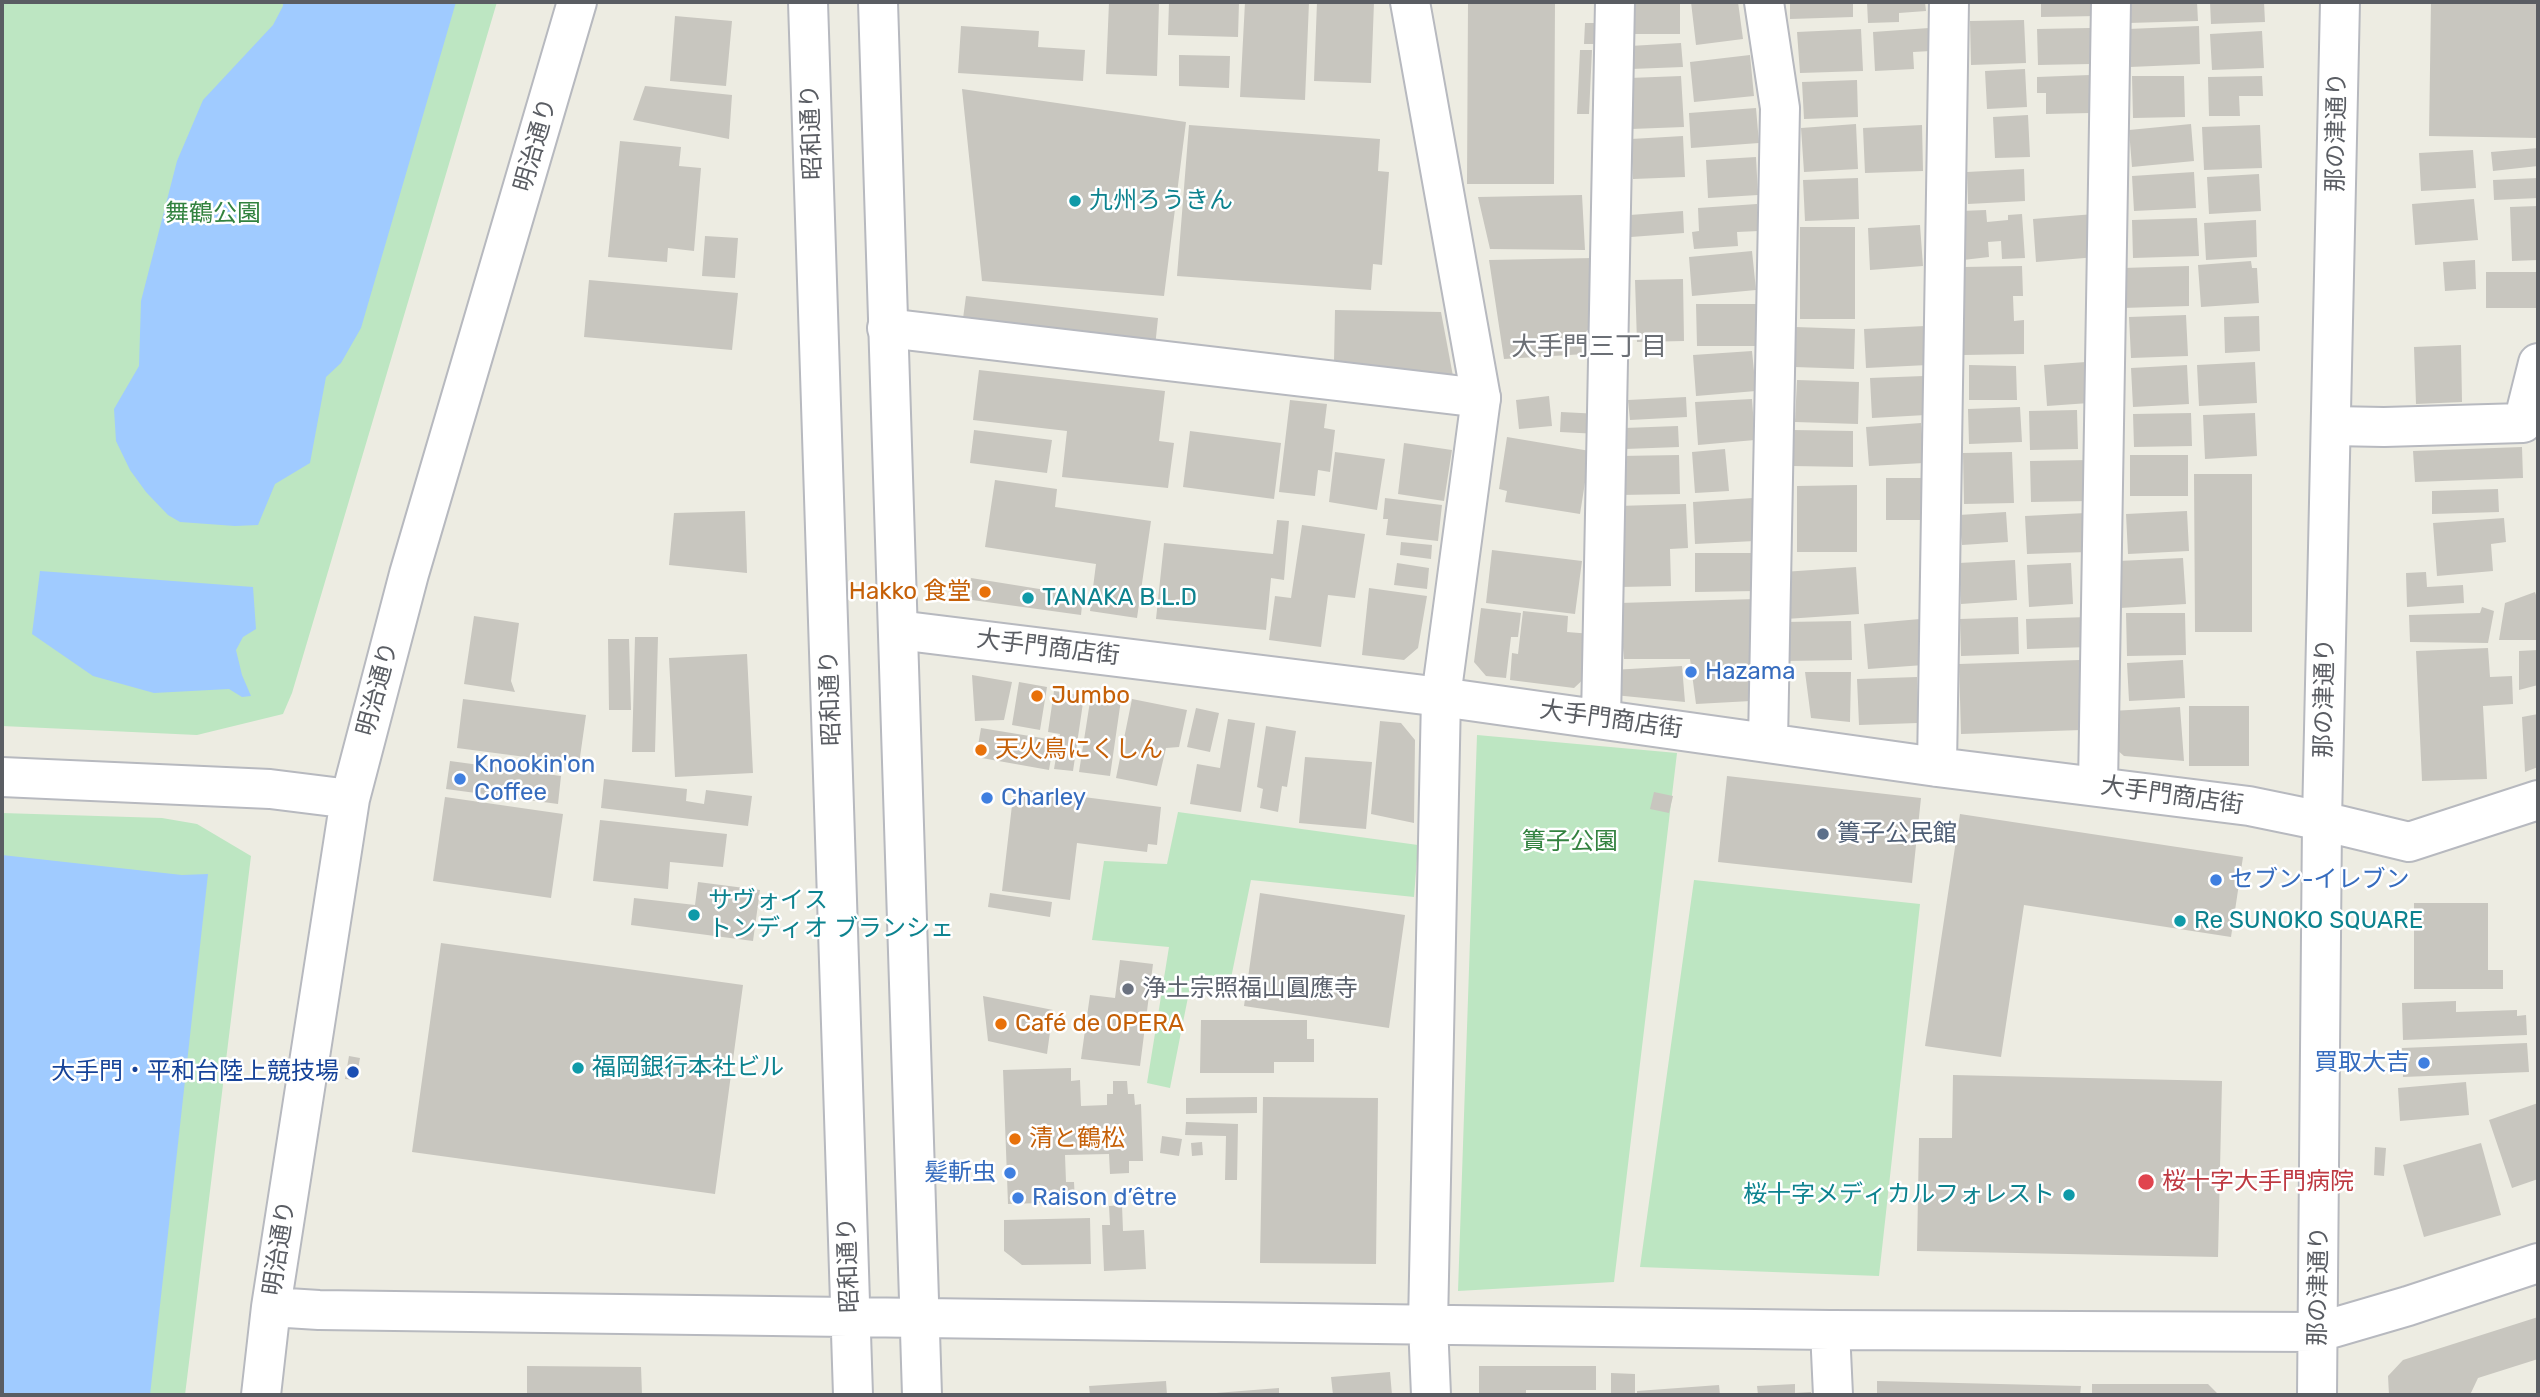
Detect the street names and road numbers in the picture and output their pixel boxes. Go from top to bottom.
street label: 那の津通り [2322,72,2352,192]
street label: 昭和通り [796,84,828,180]
street label: 明治通り [509,95,563,195]
street label: 大手門商店街 [975,625,1121,671]
street label: 那の津通り [2310,638,2340,758]
street label: 明治通り [352,639,404,739]
street label: 昭和通り [815,650,847,746]
street label: 大手門商店街 [1538,696,1684,744]
street label: 大手門商店街 [2099,772,2245,820]
street label: 明治通り [258,1198,302,1298]
street label: 昭和通り [833,1217,865,1313]
street label: 那の津通り [2304,1226,2334,1346]

